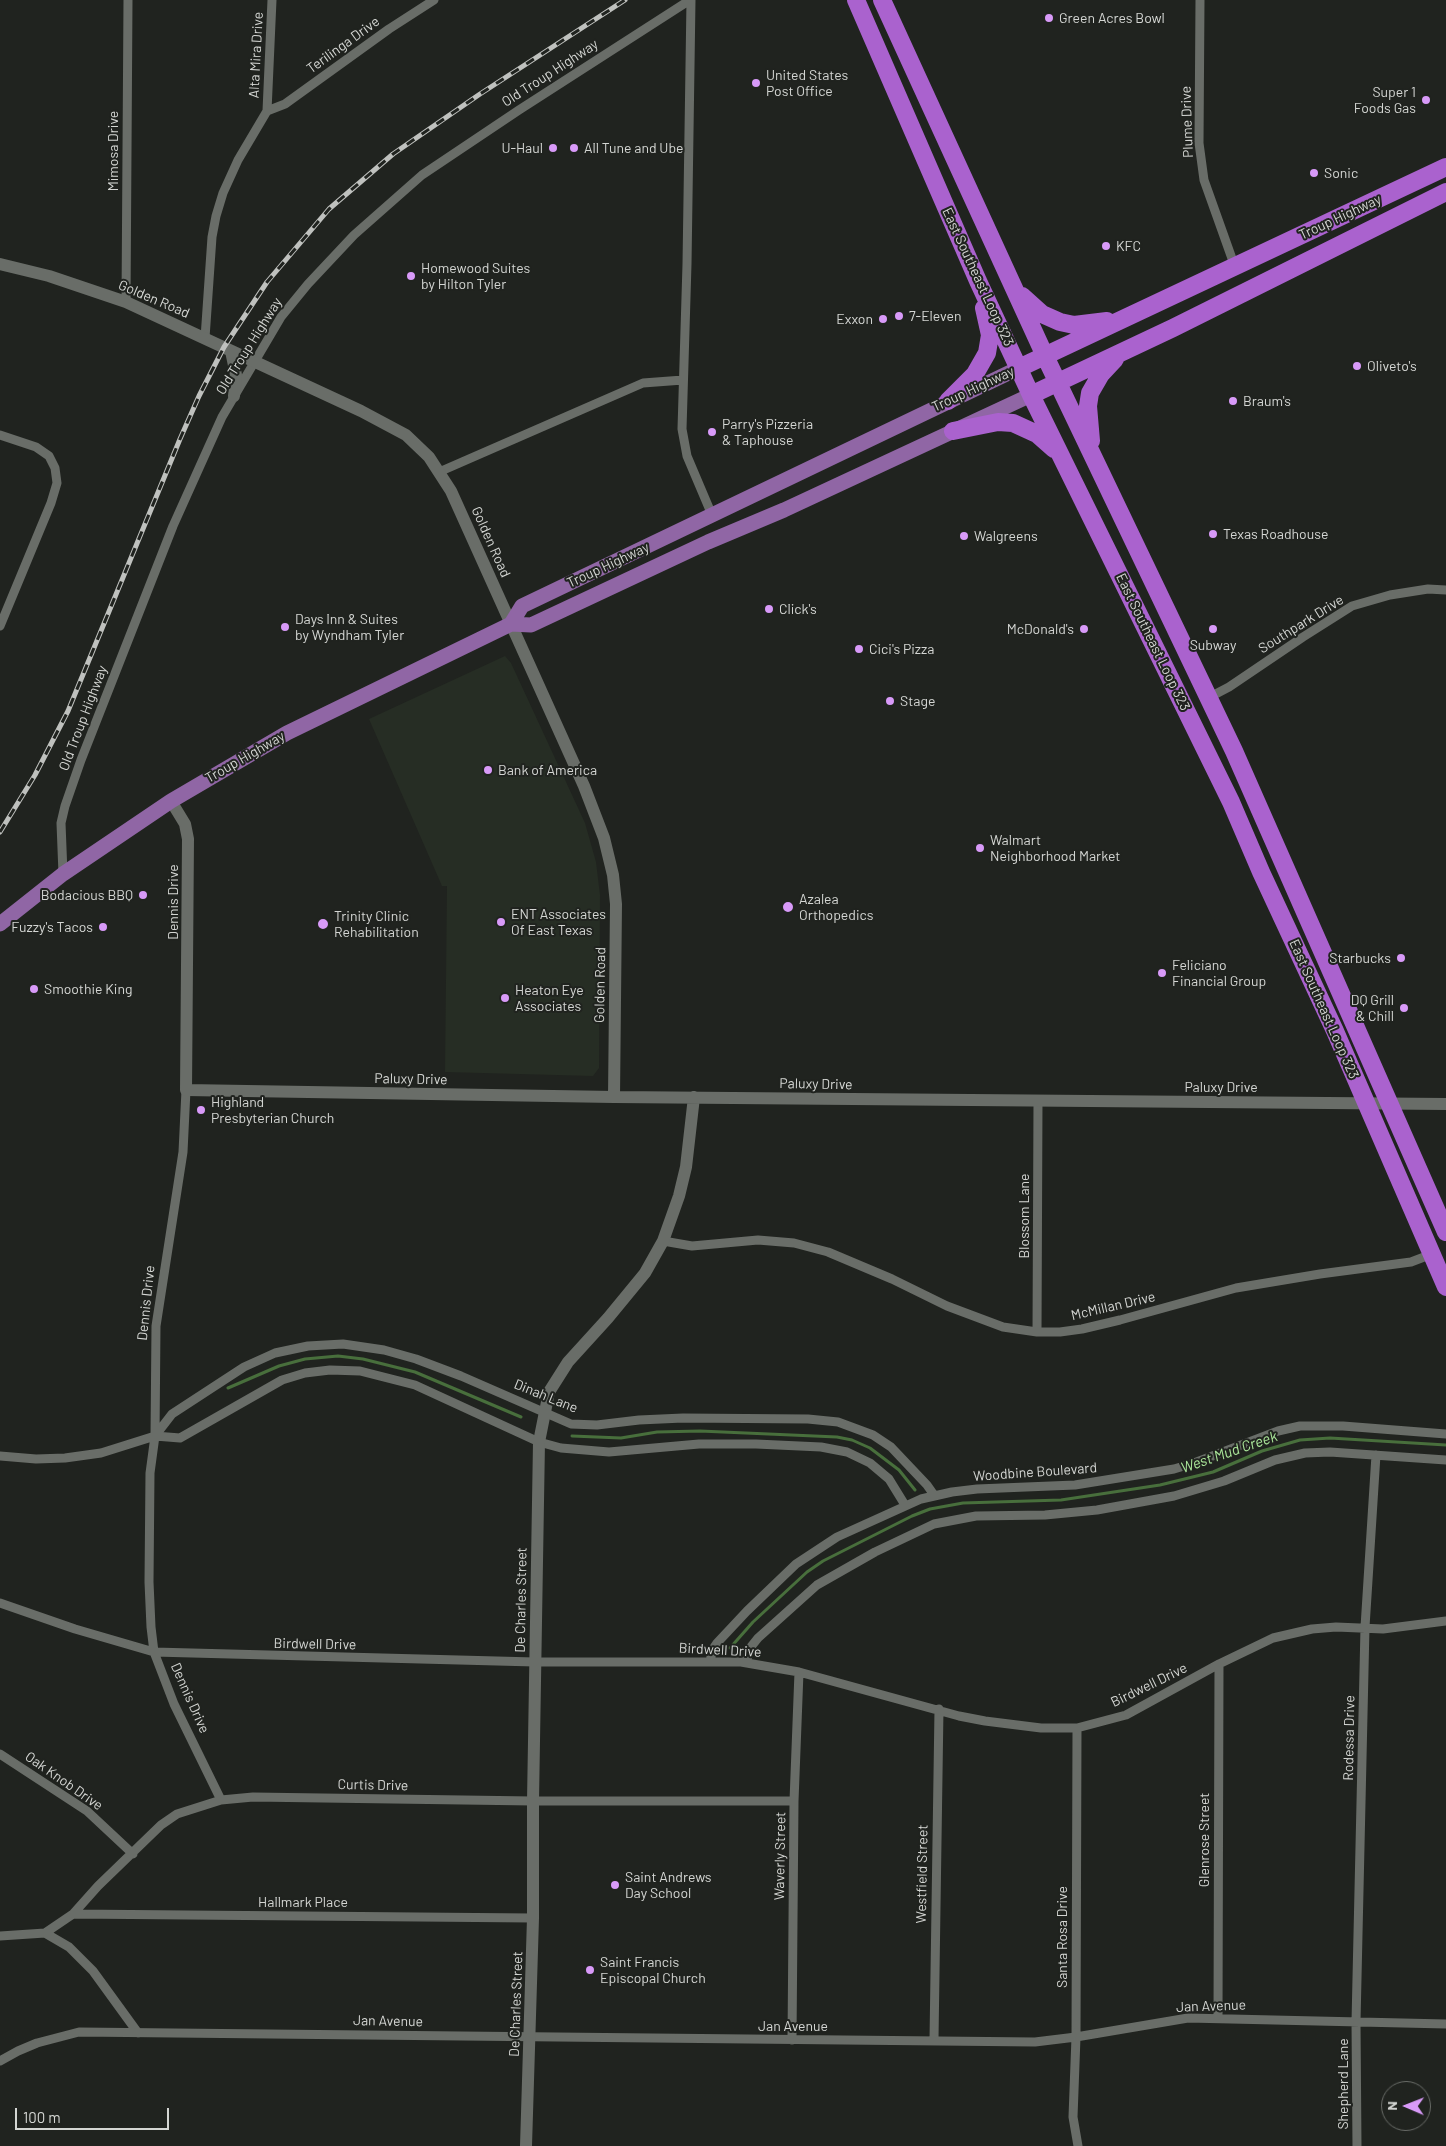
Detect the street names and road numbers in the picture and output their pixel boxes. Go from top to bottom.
street label: Alta Mira Drive [245,11,267,99]
street label: Terilinga Drive [303,13,383,77]
street label: Old Troup Highway [499,36,601,110]
street label: Plume Drive [1177,86,1197,158]
street label: Mimosa Drive [105,111,121,191]
street label: Troup Highway [1296,191,1384,243]
street label: East Southeast Loop 323 [939,205,1017,349]
street label: Golden Road [116,276,192,322]
street label: Old Troup Highway [212,294,286,398]
street label: Troup Highway [929,363,1017,415]
street label: Golden Road [468,504,514,580]
street label: Troup Highway [564,539,652,591]
street label: East Southeast Loop 323 [1112,571,1194,713]
street label: Southpark Drive [1255,591,1347,657]
street label: Old Troup Highway [55,663,111,773]
street label: Troup Highway [202,727,288,787]
street label: Dennis Drive [165,864,181,940]
street label: East Southeast Loop 323 [1286,937,1362,1081]
street label: Golden Road [591,947,609,1023]
street label: Paluxy Drive [374,1070,448,1088]
street label: Paluxy Drive [779,1075,853,1093]
street label: Paluxy Drive [1184,1079,1258,1095]
street label: Blossom Lane [1016,1174,1032,1258]
street label: Dennis Drive [134,1265,158,1341]
street label: McMillan Drive [1069,1288,1157,1324]
street label: Dinah Lane [512,1376,580,1416]
street label: Woodbine Boulevard [972,1459,1098,1485]
street label: De Charles Street [512,1547,530,1653]
street label: Birdwell Drive [273,1635,357,1653]
street label: Birdwell Drive [678,1639,762,1661]
street label: Birdwell Drive [1108,1659,1190,1711]
street label: Dennis Drive [167,1660,213,1736]
street label: Rodessa Drive [1340,1695,1358,1781]
street label: Oak Knob Drive [22,1748,106,1814]
street label: Curtis Drive [338,1776,408,1794]
street label: Glenrose Street [1196,1793,1212,1887]
street label: Waverly Street [771,1812,789,1900]
street label: Westfield Street [913,1825,931,1923]
street label: Santa Rosa Drive [1054,1886,1070,1988]
street label: Hallmark Place [258,1894,348,1910]
street label: De Charles Street [506,1951,526,2057]
street label: Jan Avenue [1176,1996,1246,2016]
street label: Jan Avenue [353,2012,423,2030]
street label: Jan Avenue [758,2018,828,2034]
street label: Shepherd Lane [1335,2038,1351,2130]

